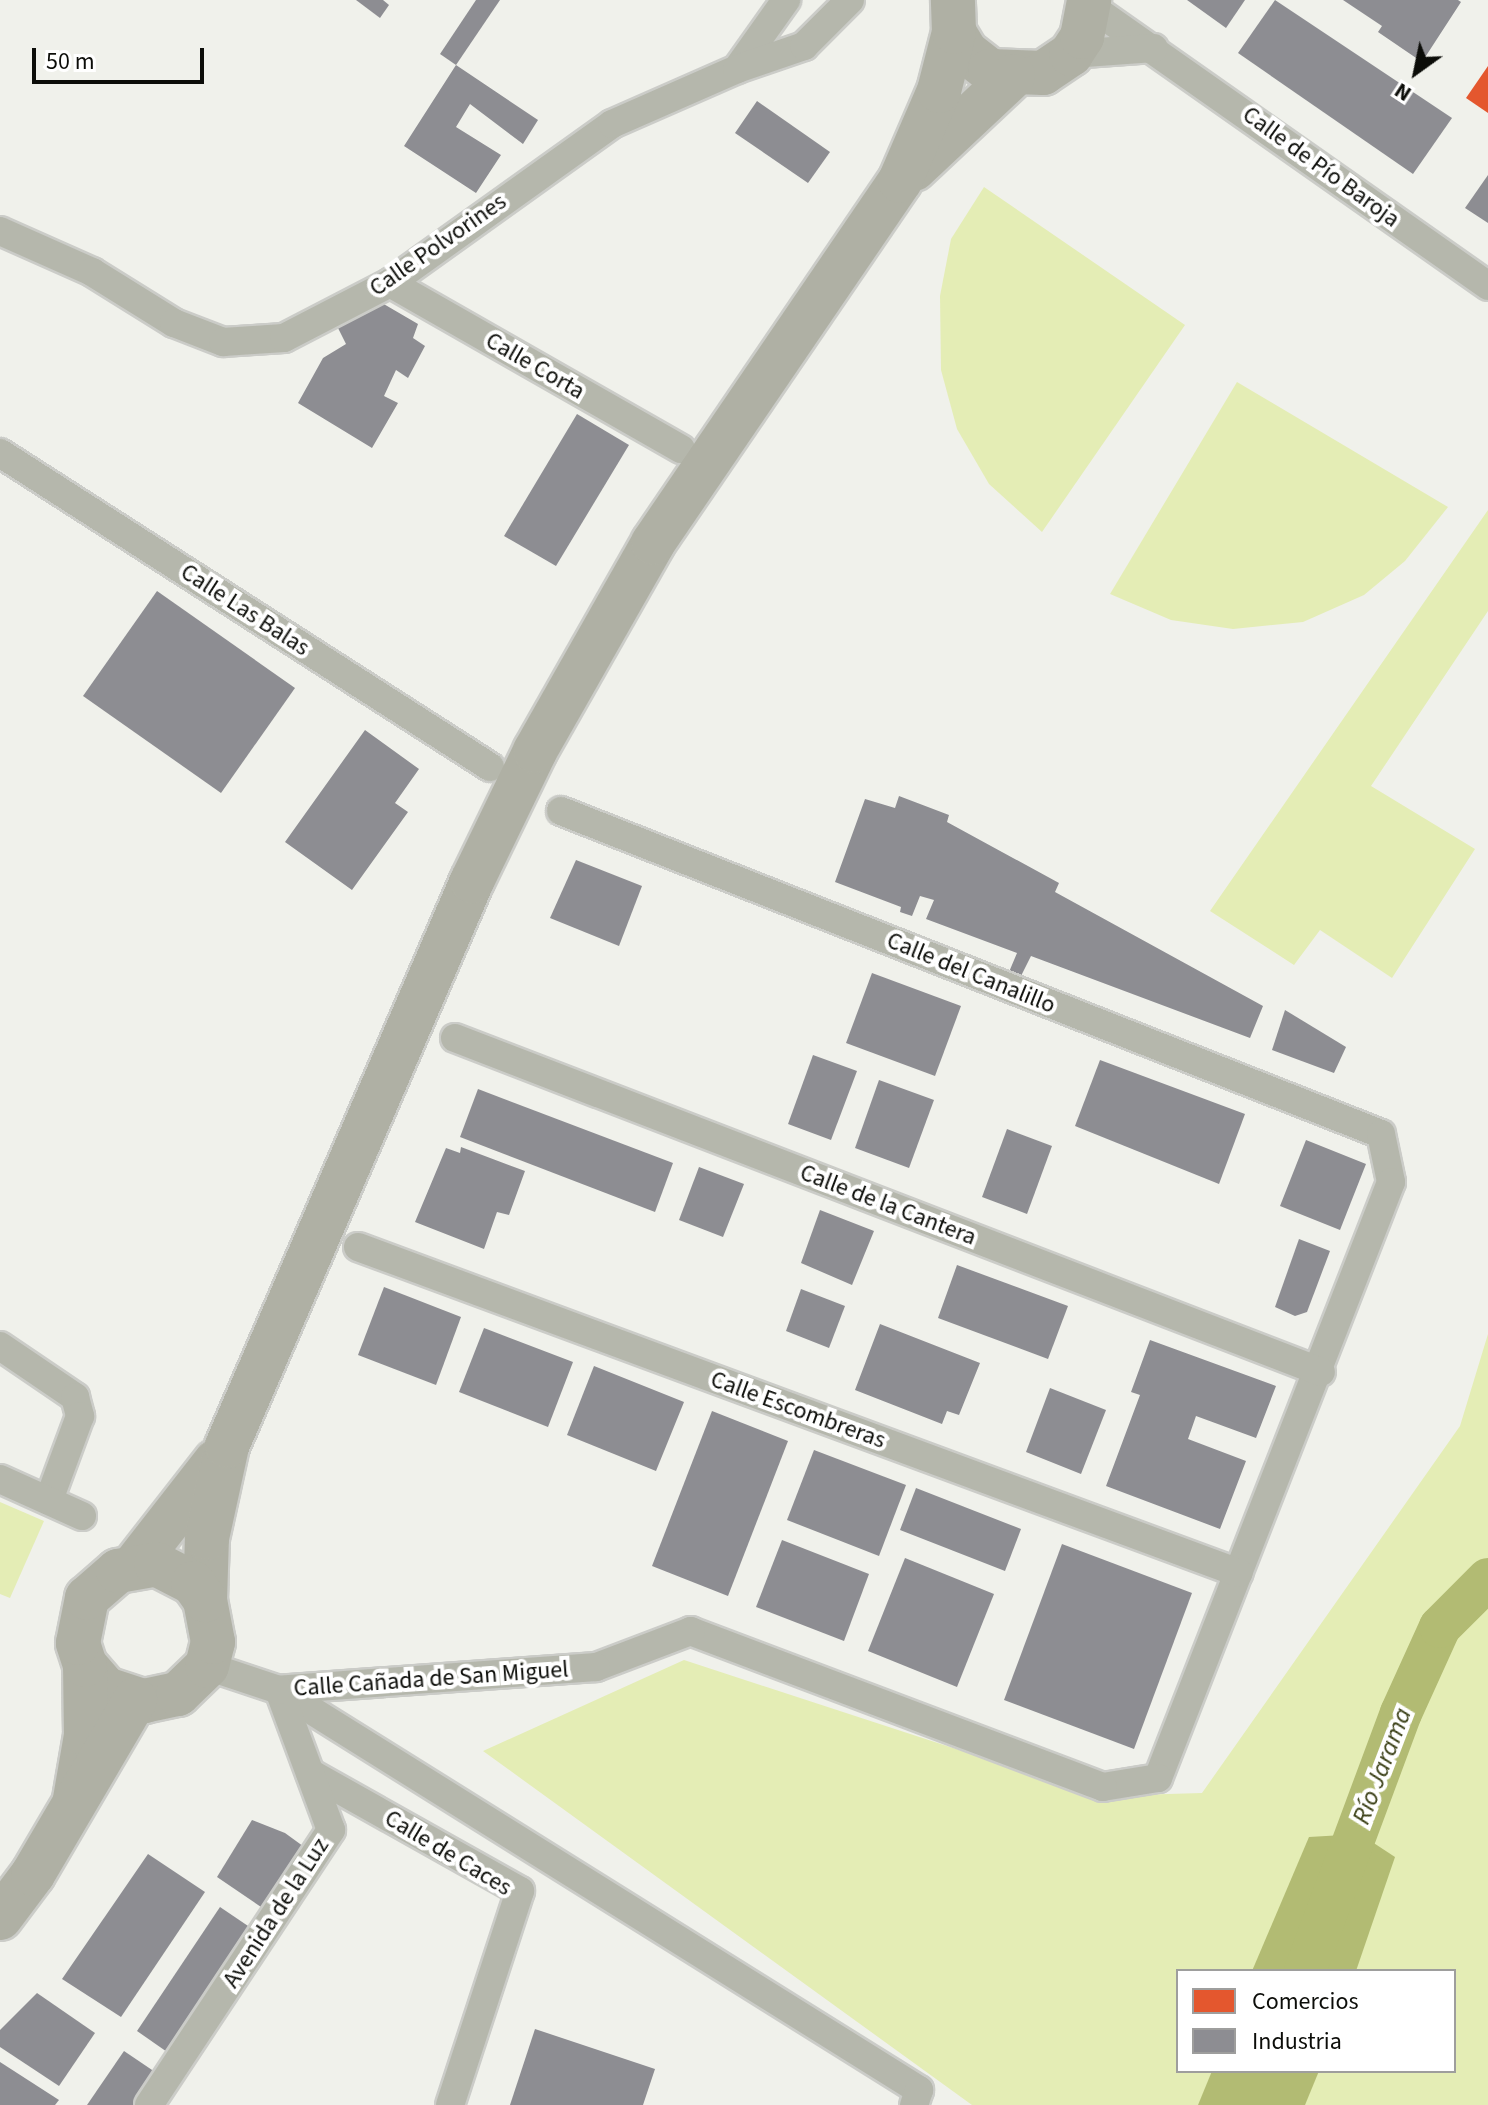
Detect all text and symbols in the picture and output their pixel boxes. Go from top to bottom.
scale bar [36,32,208,82]
north arrow [1376,32,1456,112]
text: 50 m [46,44,95,79]
text: N [1388,75,1418,110]
street label: Calle de Pío Baroja [1237,100,1405,234]
street label: Calle Polvorines [364,187,512,303]
street label: Calle Corta [480,326,590,406]
street label: Calle Las Balas [175,558,315,662]
street label: Calle del Canalillo [883,926,1059,1020]
street label: Calle de la Cantera [796,1158,980,1252]
street label: Calle Escombreras [707,1365,889,1455]
street label: Calle Cañada de San Miguel [293,1655,569,1703]
water label: Río Jarama [1346,1703,1418,1829]
street label: Calle de Caces [379,1804,517,1902]
street label: Avenida de la Luz [217,1833,335,1993]
legend [1176,1969,1456,2073]
text: Comercios [1252,1984,1358,2019]
text: Industria [1252,2024,1342,2059]

